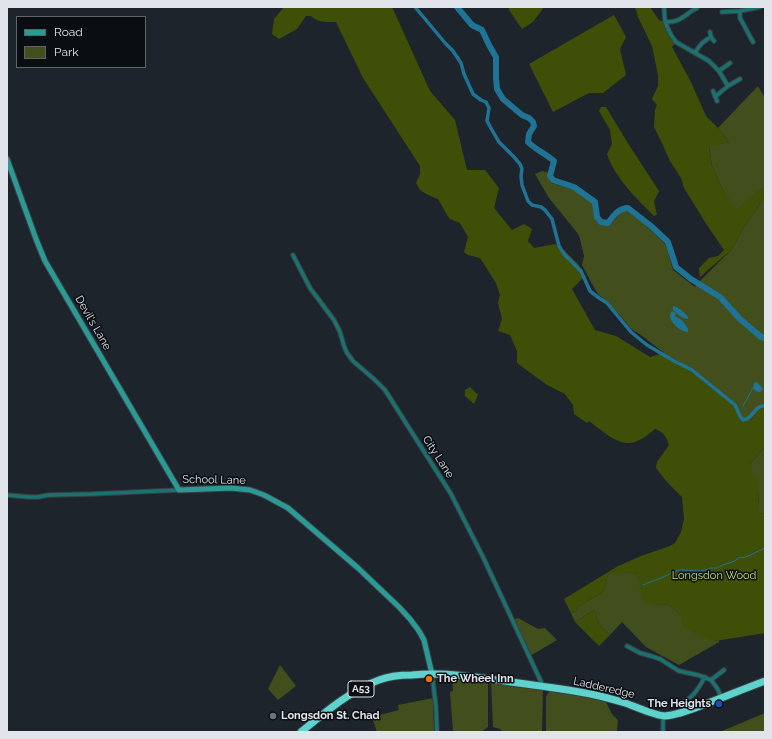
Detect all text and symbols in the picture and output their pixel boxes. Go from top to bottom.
legend [16,16,146,68]
text: Road [54,25,83,39]
text: Park [54,45,79,59]
street label: Devil's Lane [72,293,114,353]
street label: City Lane [419,433,457,481]
street label: School Lane [182,473,246,487]
park label: Longsdon Wood [672,569,756,583]
place label: The Wheel Inn [437,672,514,686]
marker: The Wheel Inn [424,674,434,684]
street label: Ladderedge [572,675,636,701]
road number: A53 [348,681,374,697]
place label: The Heights [648,697,711,711]
marker: The Heights [714,699,724,709]
place label: Longsdon St. Chad [281,709,380,723]
marker: Longsdon St. Chad [268,711,278,721]

